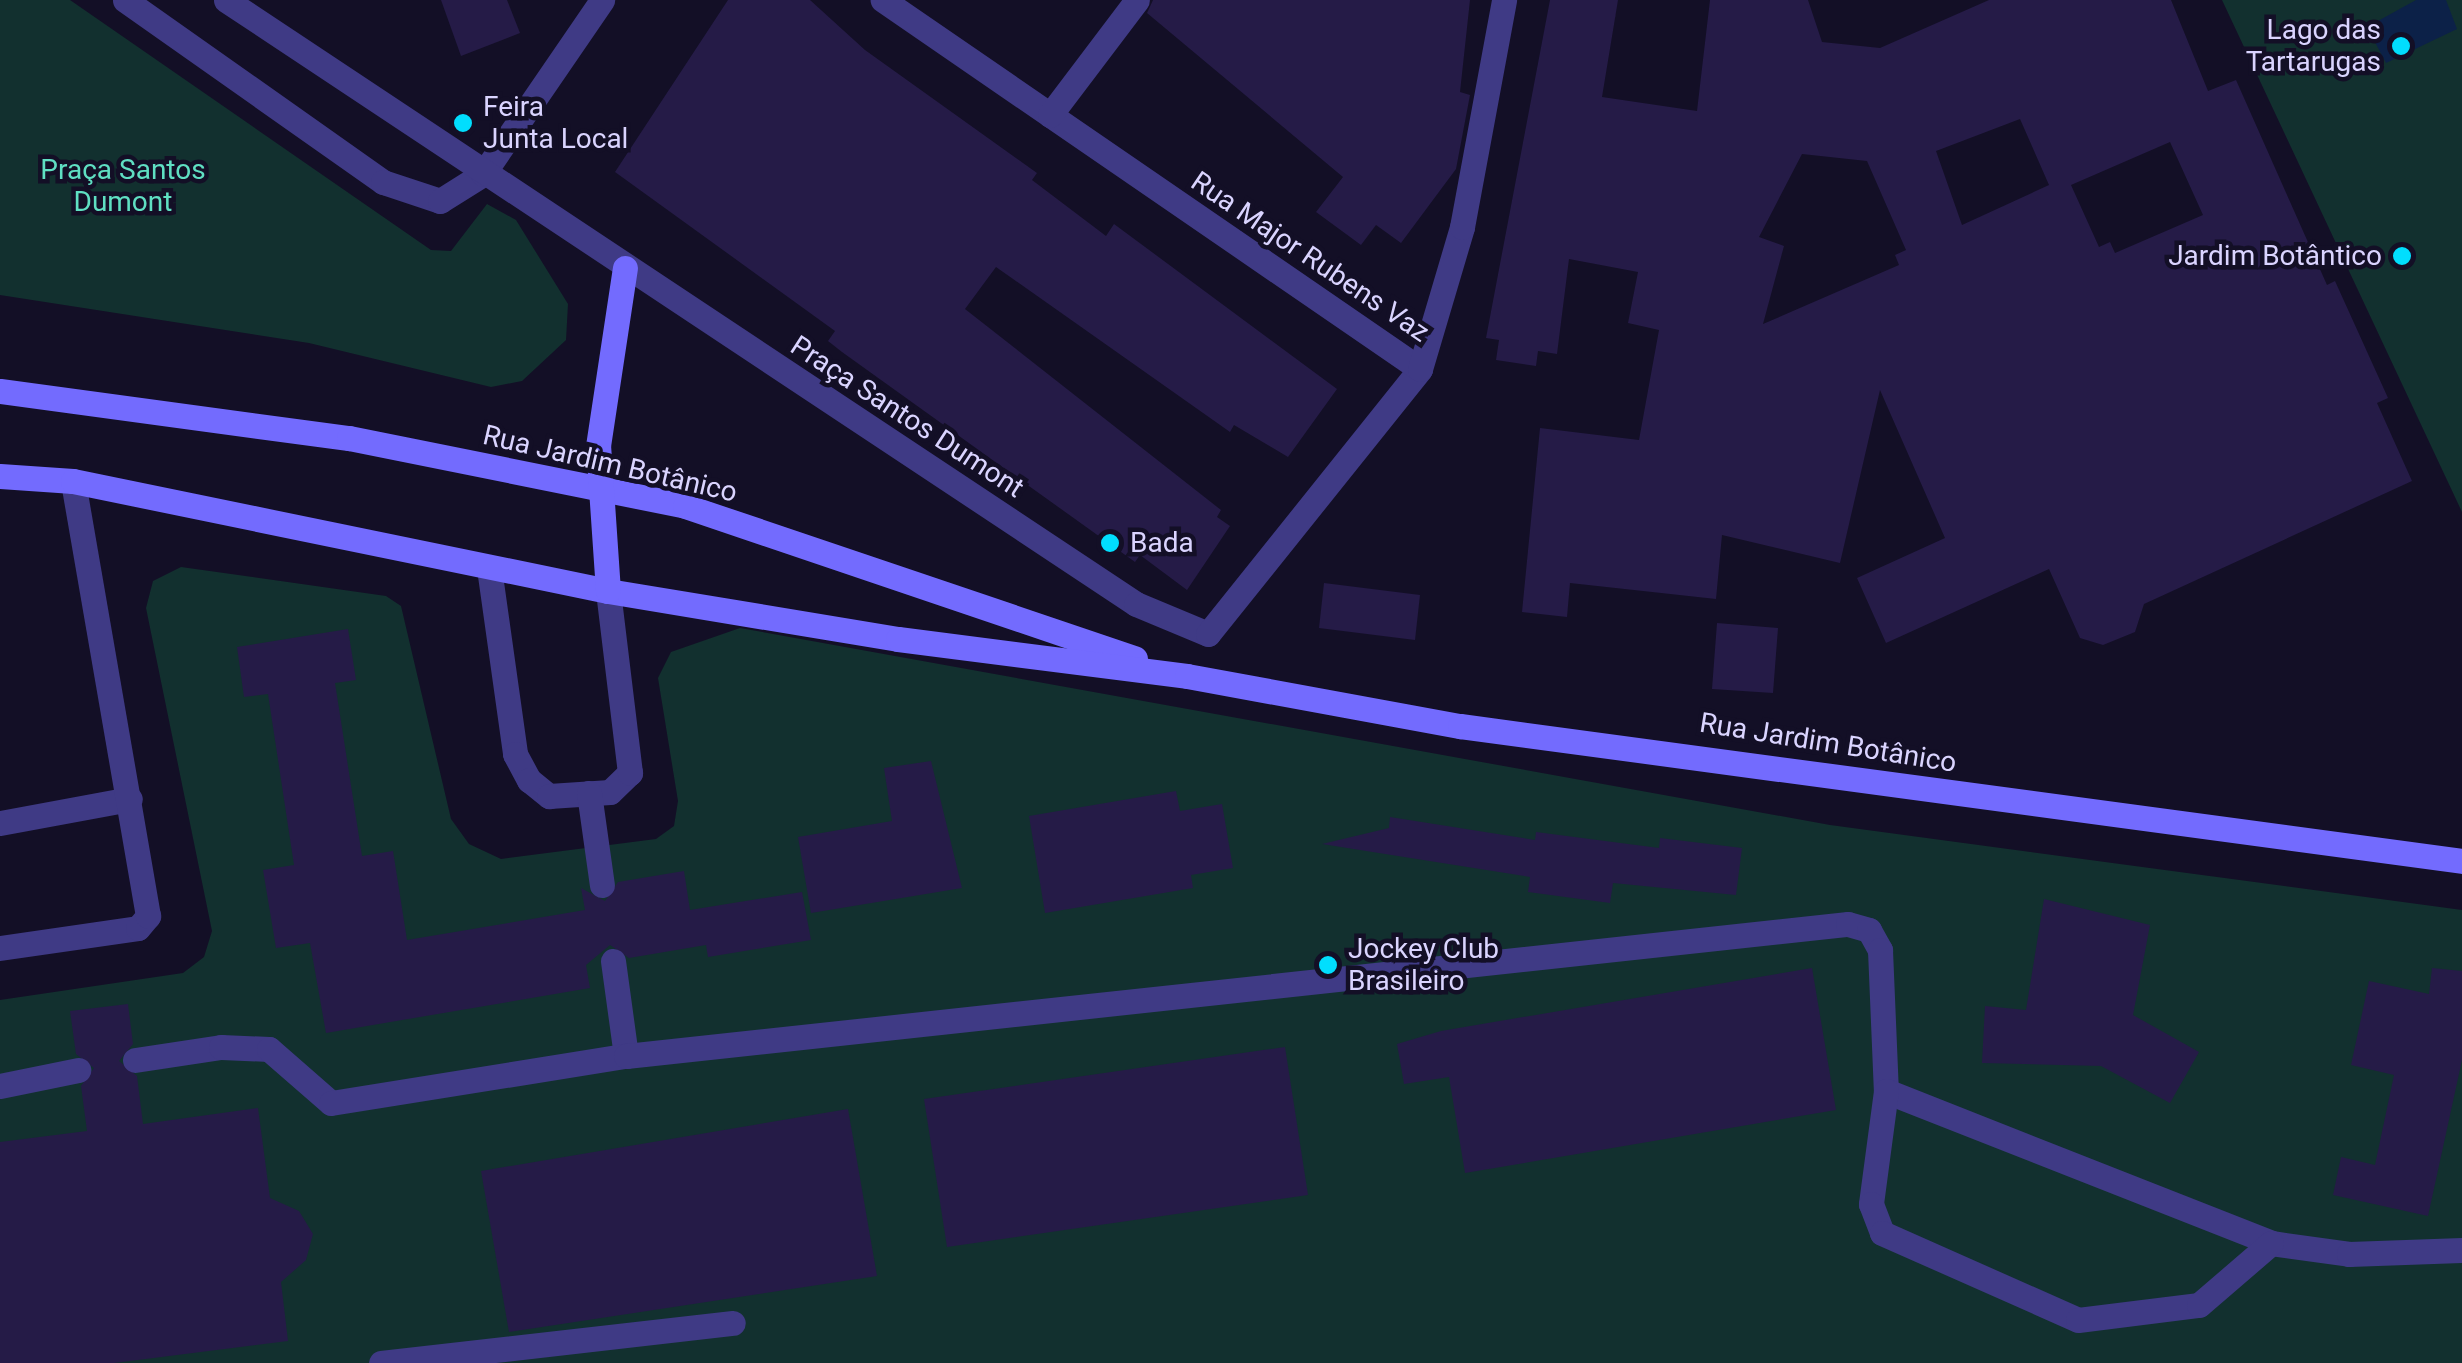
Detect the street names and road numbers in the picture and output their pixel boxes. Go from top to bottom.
street label: Rua Major Rubens Vaz [1185,165,1435,349]
street label: Praça Santos Dumont [784,329,1030,505]
street label: Rua Jardim Botânico [480,418,740,510]
street label: Rua Jardim Botânico [1697,706,1959,780]

